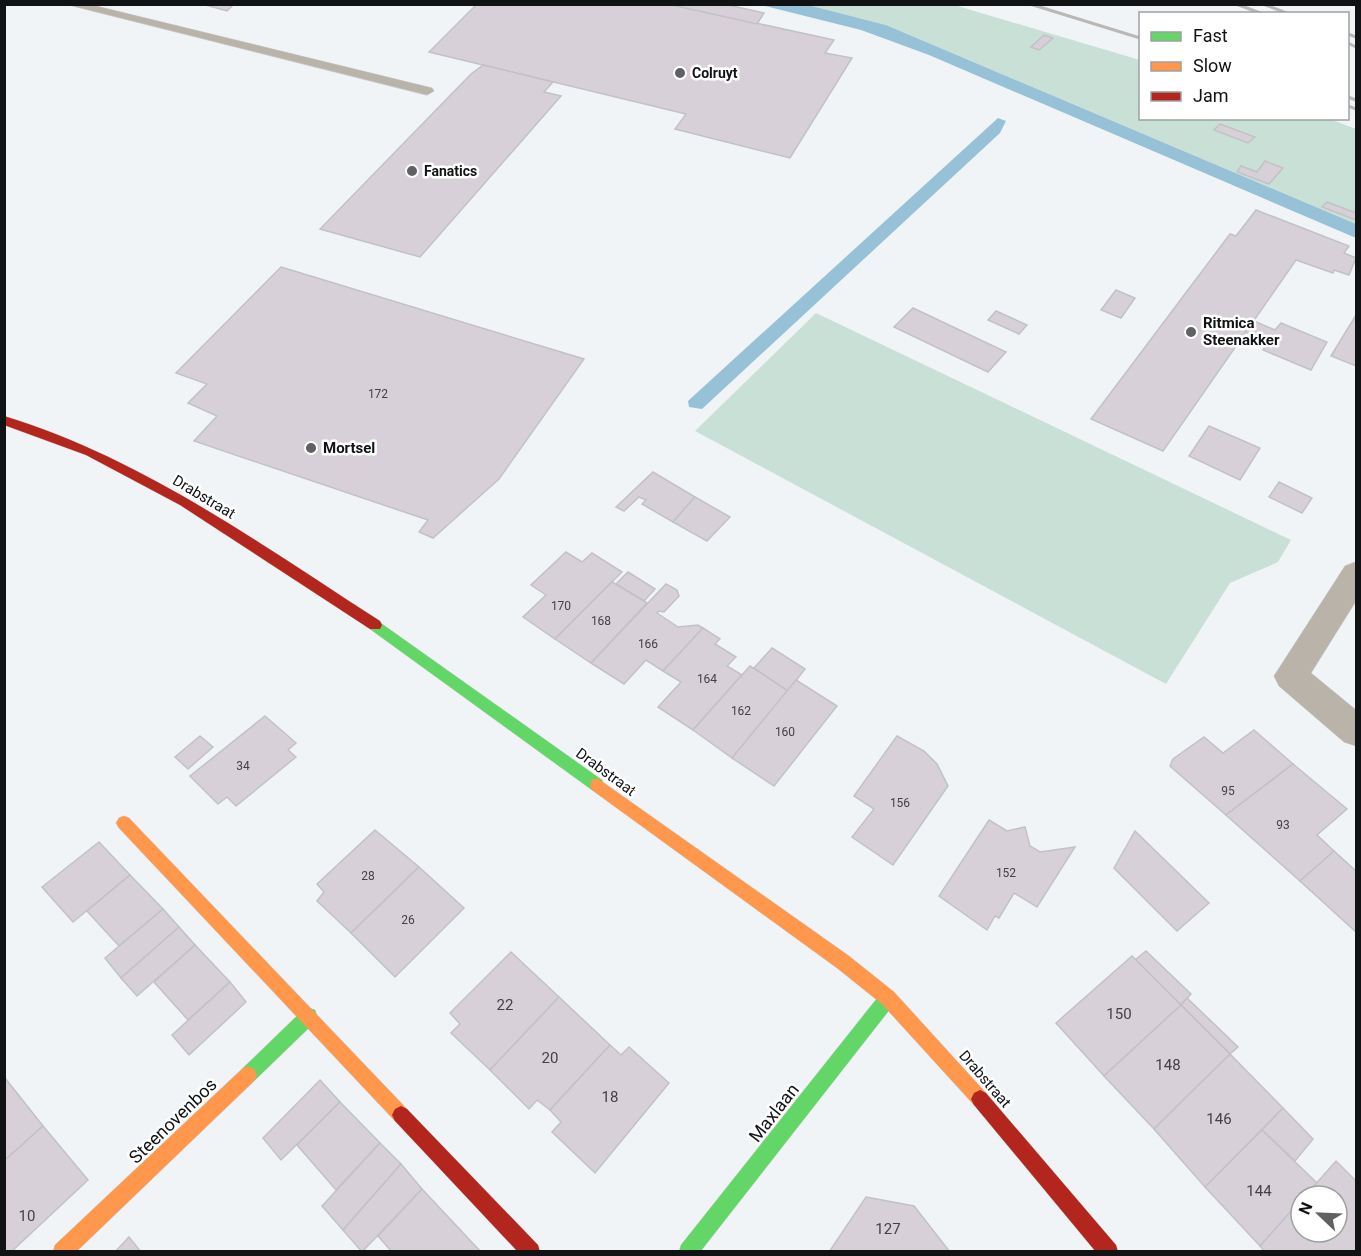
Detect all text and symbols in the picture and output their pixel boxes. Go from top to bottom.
legend [1139,12,1349,120]
text: Fast [1193,25,1228,46]
text: Slow [1193,55,1232,76]
place label: Colruyt [692,65,738,81]
marker: Colruyt [673,66,687,80]
text: Jam [1193,85,1229,106]
place label: Fanatics [424,163,477,179]
marker: Fanatics [405,164,419,178]
place label: Ritmica Steenakker [1203,314,1280,349]
marker: Ritmica Steenakker [1184,325,1198,339]
house number: 172 [368,387,388,401]
place label: Mortsel [323,439,375,457]
marker: Mortsel [304,441,318,455]
street label: Drabstraat [169,471,239,523]
house number: 170 [551,599,571,613]
house number: 168 [591,614,611,628]
house number: 166 [638,637,658,651]
house number: 164 [697,672,717,686]
house number: 162 [731,704,751,718]
house number: 160 [775,725,795,739]
street label: Drabstraat [572,744,640,800]
house number: 34 [236,759,250,773]
house number: 95 [1221,784,1235,798]
house number: 156 [890,796,910,810]
house number: 93 [1276,818,1290,832]
house number: 152 [996,866,1016,880]
house number: 28 [361,869,375,883]
house number: 26 [401,913,415,927]
house number: 22 [497,996,513,1014]
house number: 150 [1106,1005,1132,1023]
street label: Drabstraat [955,1047,1015,1111]
house number: 20 [542,1049,558,1067]
house number: 148 [1155,1056,1181,1074]
street label: Steenovenbos [125,1074,221,1168]
street label: Maxlaan [744,1079,803,1146]
house number: 18 [602,1088,618,1106]
house number: 146 [1206,1110,1232,1128]
house number: 144 [1246,1182,1272,1200]
north arrow [1289,1184,1349,1244]
text: N [1295,1199,1317,1217]
house number: 10 [19,1207,35,1225]
house number: 127 [875,1220,901,1238]

